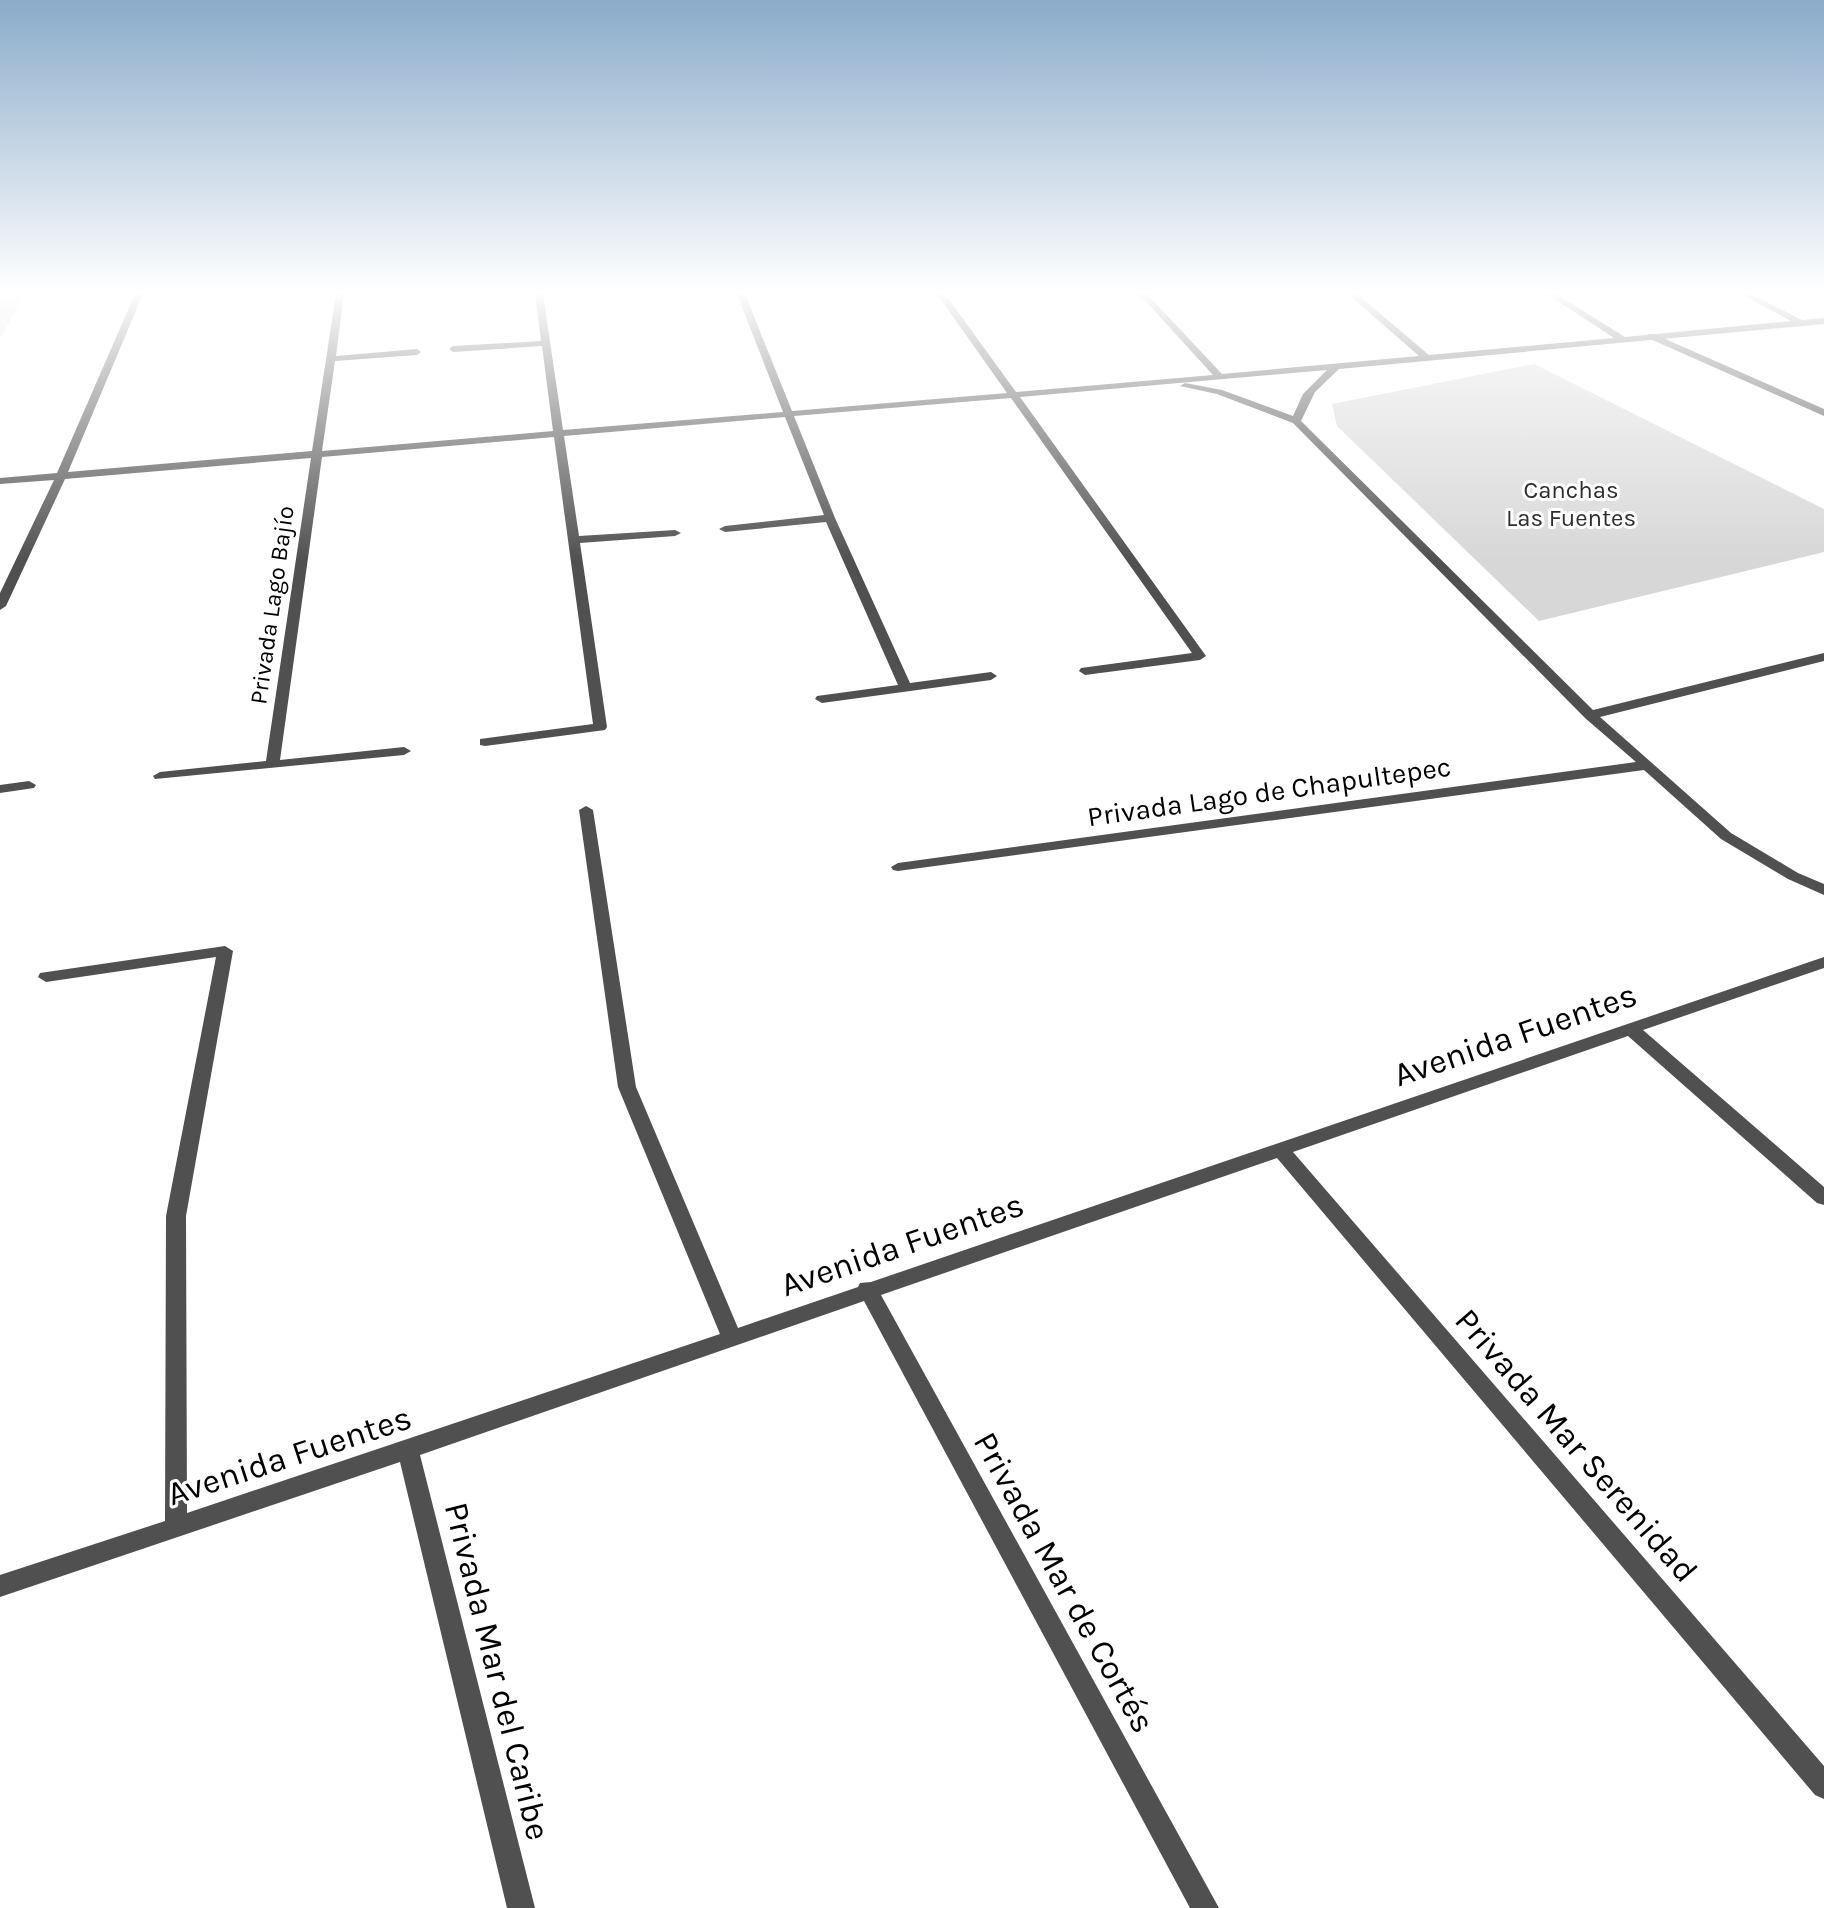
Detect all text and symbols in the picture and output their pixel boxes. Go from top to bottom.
park label: Canchas Las Fuentes [1506,476,1636,532]
street label: Privada Lago Bajío [244,504,300,706]
street label: Privada Lago de Chapultepec [1085,750,1453,833]
street label: Avenida Fuentes [1388,975,1642,1095]
street label: Avenida Fuentes [775,1185,1029,1305]
street label: Privada Mar Serenidad [1447,1301,1706,1591]
street label: Avenida Fuentes [162,1398,417,1514]
street label: Privada Mar de Cortés [965,1425,1163,1740]
street label: Privada Mar del Caribe [436,1498,558,1844]

